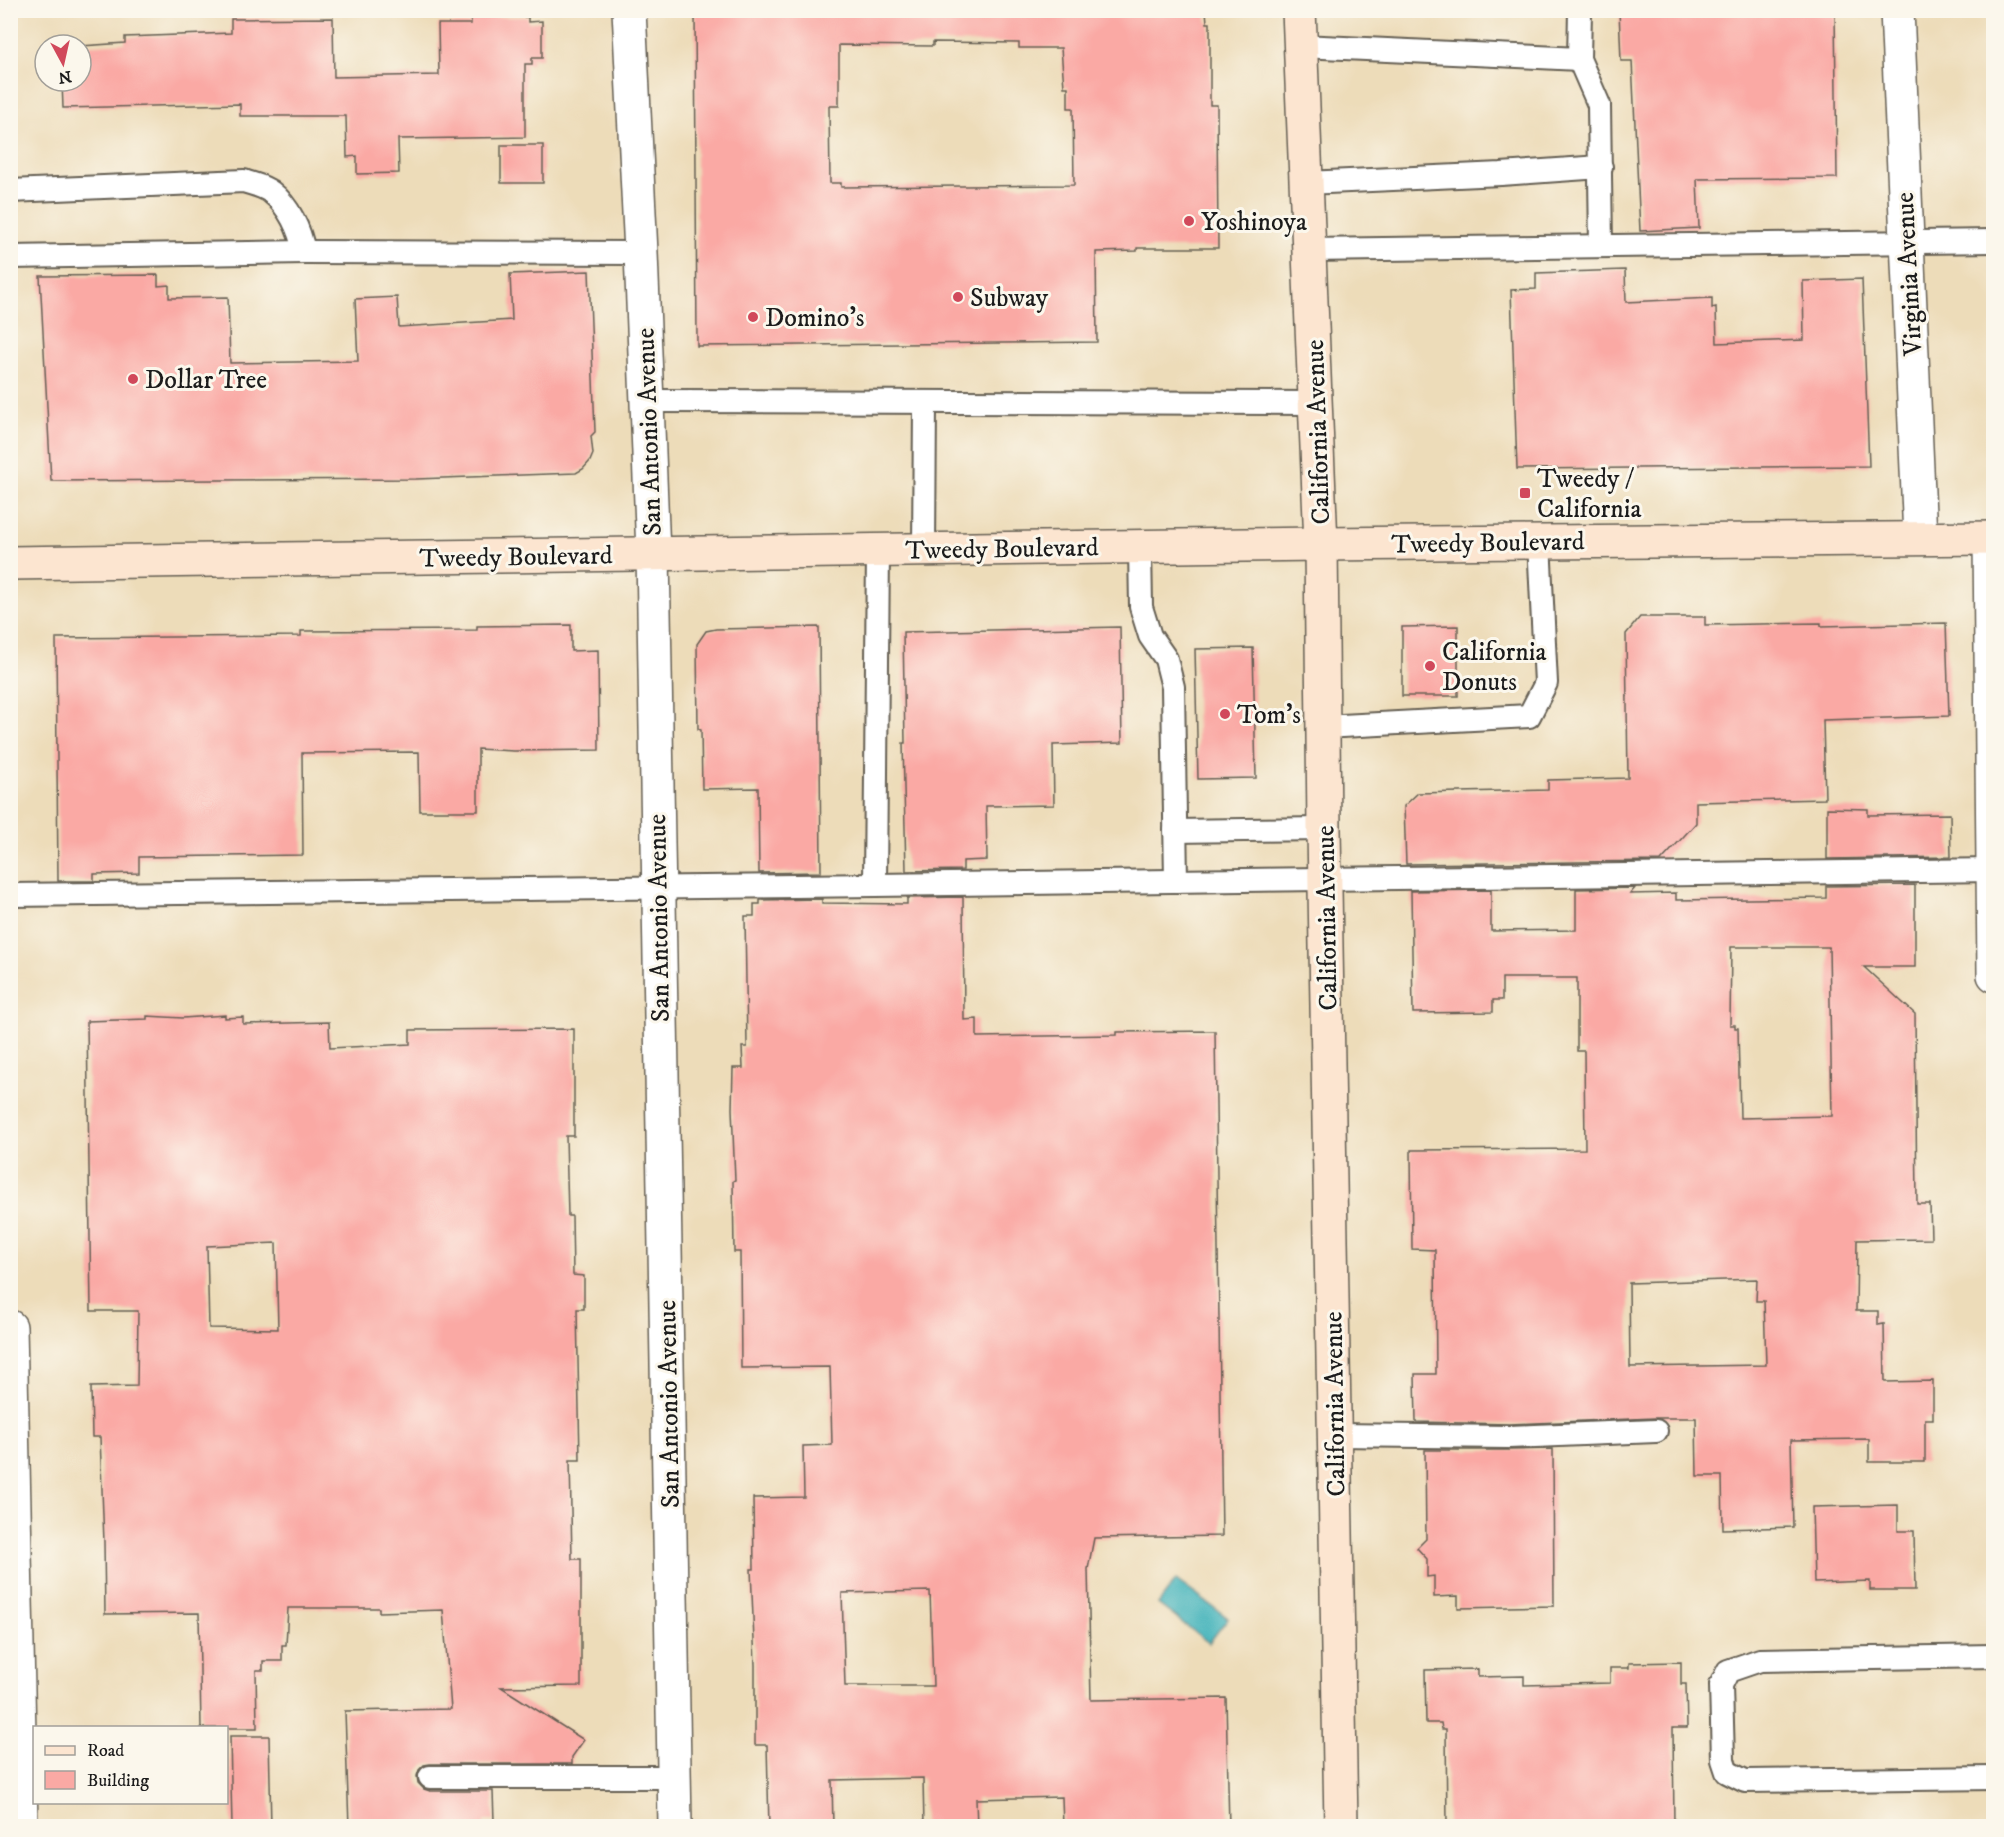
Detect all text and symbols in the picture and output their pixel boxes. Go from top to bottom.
north arrow [33,33,93,93]
text: N [57,66,73,88]
street label: Virginia Avenue [1889,191,1930,358]
place label: Yoshinoya [1201,206,1307,239]
marker: Yoshinoya [1182,214,1196,228]
place label: Subway [970,282,1049,315]
marker: Subway [951,290,965,304]
place label: Domino's [765,302,864,335]
marker: Domino's [746,310,760,324]
street label: San Antonio Avenue [629,327,670,537]
street label: California Avenue [1299,339,1338,525]
place label: Dollar Tree [145,364,267,397]
marker: Dollar Tree [126,372,140,386]
place label: Tweedy / California [1537,463,1642,526]
marker: Tweedy / California [1518,486,1532,500]
street label: Tweedy Boulevard [1391,525,1585,562]
street label: Tweedy Boulevard [905,531,1099,568]
street label: Tweedy Boulevard [419,539,613,576]
place label: California Donuts [1442,636,1547,699]
marker: California Donuts [1423,659,1437,673]
place label: Tom's [1237,699,1301,732]
marker: Tom's [1218,707,1232,721]
street label: San Antonio Avenue [641,814,678,1022]
street label: California Avenue [1309,825,1346,1011]
street label: San Antonio Avenue [651,1300,688,1508]
street label: California Avenue [1317,1311,1354,1497]
legend [33,1726,228,1804]
text: Road [87,1740,124,1762]
text: Building [87,1770,149,1792]

